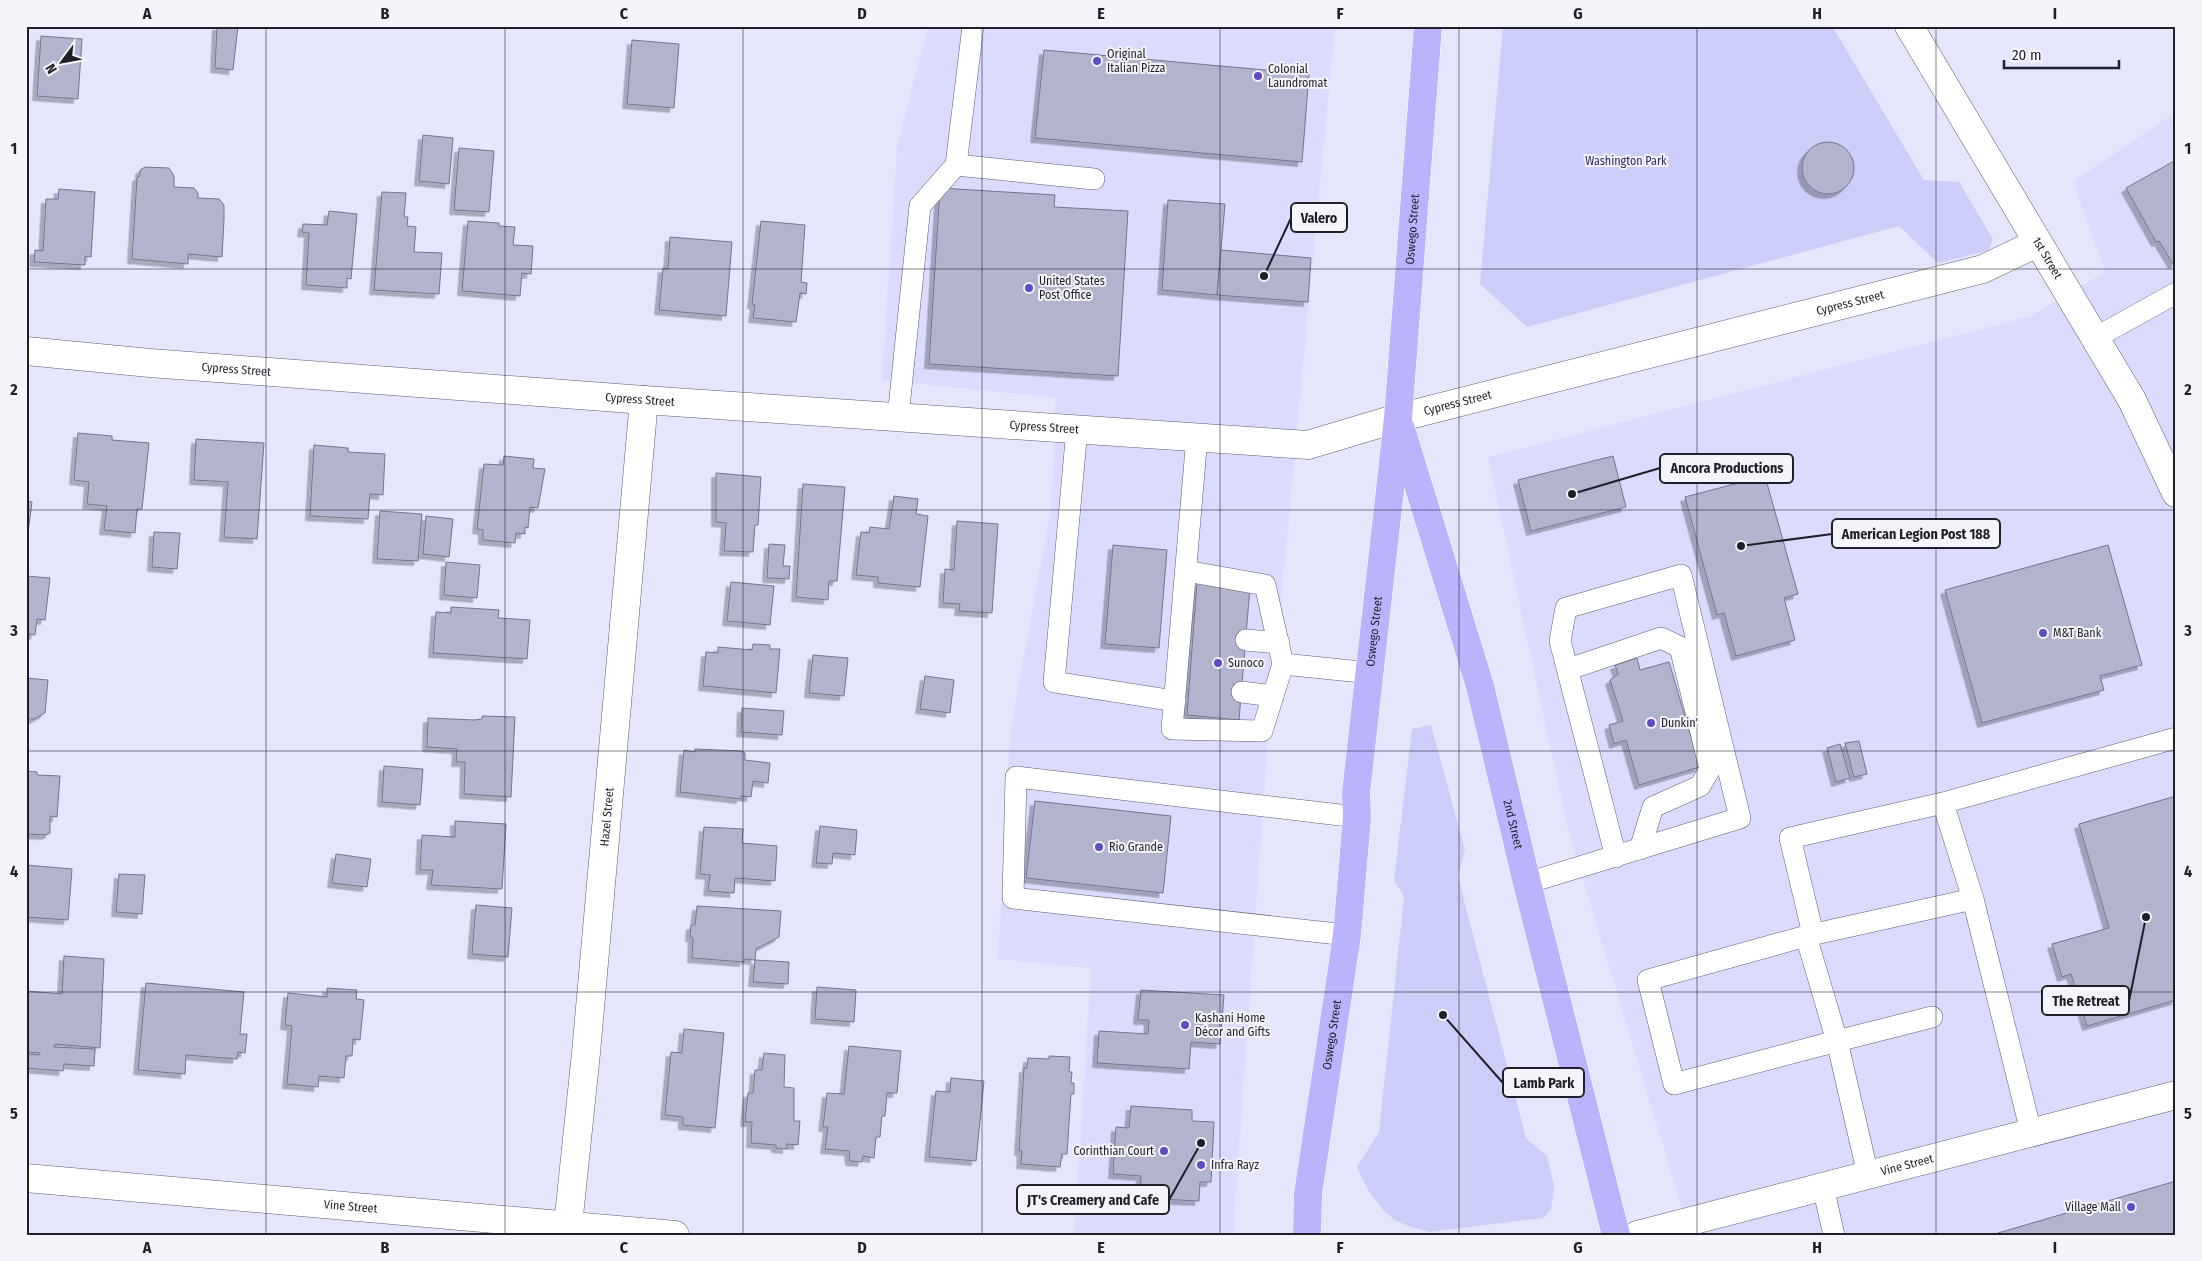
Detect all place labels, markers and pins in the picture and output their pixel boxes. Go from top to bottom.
place label: Original Italian Pizza [1107,47,1166,75]
marker: Original Italian Pizza [1091,55,1103,67]
place label: Colonial Laundromat [1268,62,1327,90]
marker: Colonial Laundromat [1252,70,1264,82]
callout: Valero [1291,203,1347,232]
place label: United States Post Office [1039,274,1105,302]
marker: United States Post Office [1023,282,1035,294]
callout: Ancora Productions [1660,454,1793,483]
callout: American Legion Post 188 [1832,519,2000,548]
place label: M&T Bank [2053,626,2102,640]
marker: M&T Bank [2037,627,2049,639]
place label: Sunoco [1228,656,1264,670]
marker: Sunoco [1212,657,1224,669]
place label: Dunkin' [1661,716,1698,730]
marker: Dunkin' [1645,717,1657,729]
place label: Rio Grande [1109,840,1163,854]
marker: Rio Grande [1093,841,1105,853]
callout: The Retreat [2042,986,2129,1015]
place label: Kashani Home Décor and Gifts [1195,1011,1270,1039]
marker: Kashani Home Décor and Gifts [1179,1019,1191,1031]
callout: Lamb Park [1503,1068,1584,1097]
place label: Corinthian Court [1073,1144,1154,1158]
marker: Corinthian Court [1158,1145,1170,1157]
place label: Infra Rayz [1211,1158,1259,1172]
marker: Infra Rayz [1195,1159,1207,1171]
callout: JT's Creamery and Cafe [1017,1185,1169,1214]
place label: Village Mall [2065,1200,2121,1214]
marker: Village Mall [2125,1201,2137,1213]

